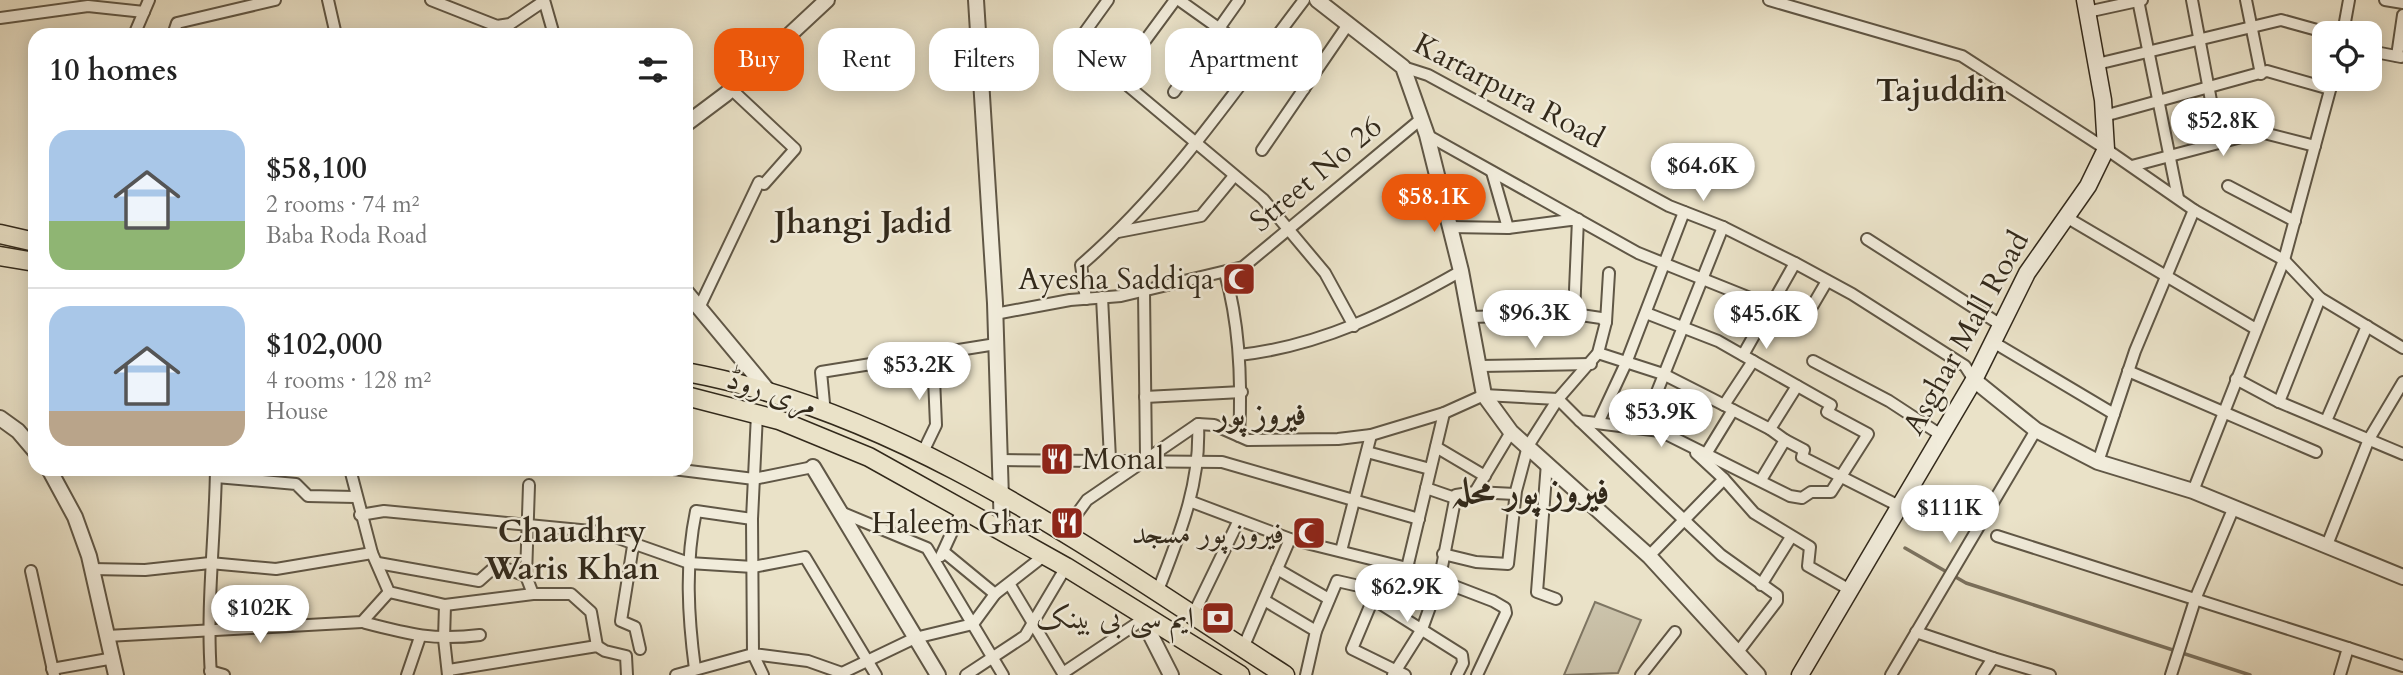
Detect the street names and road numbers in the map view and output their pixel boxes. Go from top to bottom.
street label: Kartarpura Road [1407,24,1611,158]
street label: Street No 26 [1241,107,1391,241]
street label: Asghar Mall Road [1893,224,2039,442]
street label: مری روڈ [721,358,823,426]

